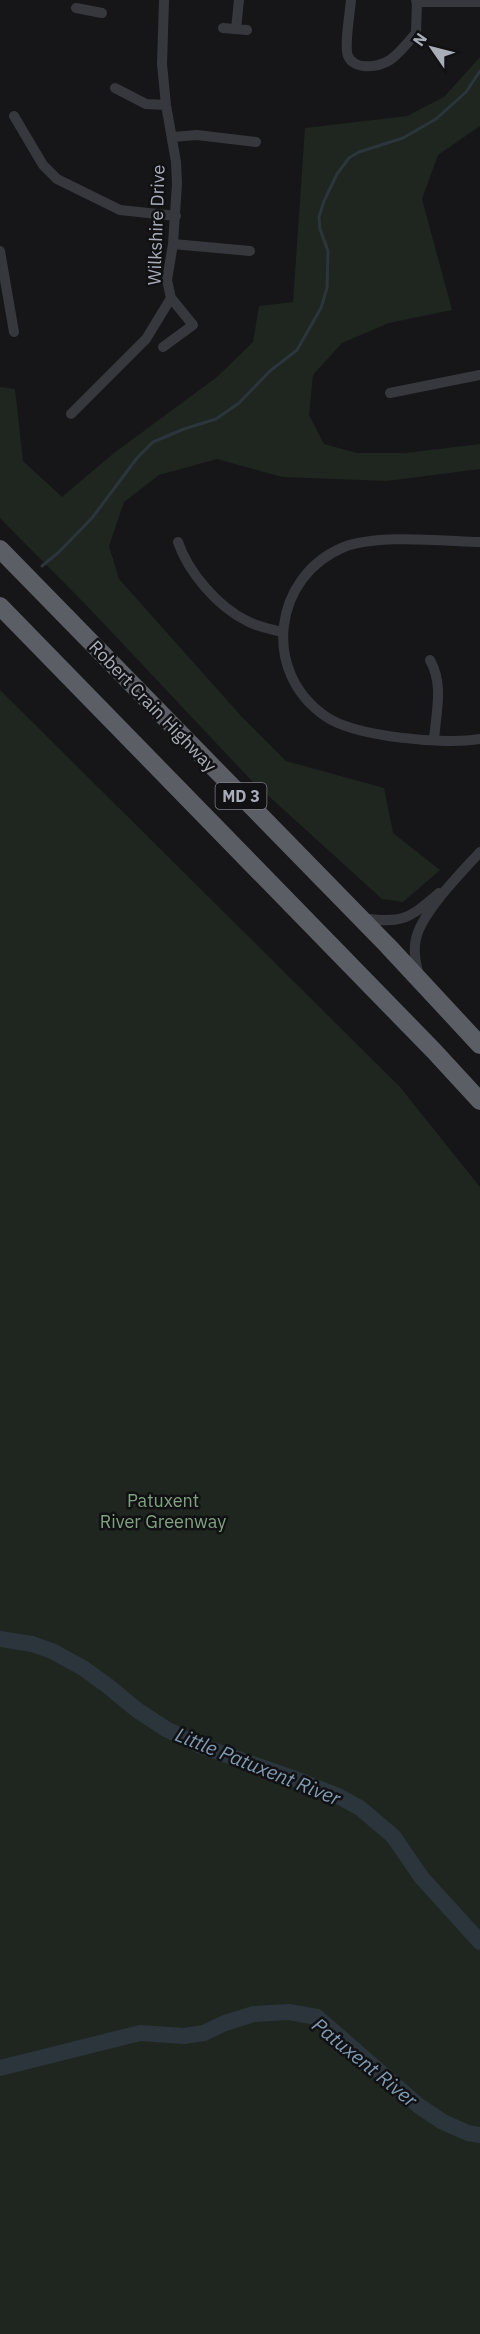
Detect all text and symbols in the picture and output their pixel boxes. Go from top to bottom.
north arrow [402,18,462,78]
text: N [408,29,431,50]
street label: Wilkshire Drive [142,164,170,286]
street label: Robert Crain Highway [84,635,222,777]
road number: MD 3 [216,783,266,809]
park label: Patuxent River Greenway [100,1489,226,1533]
water label: Little Patuxent River [171,1721,345,1812]
water label: Patuxent River [307,2011,424,2113]

